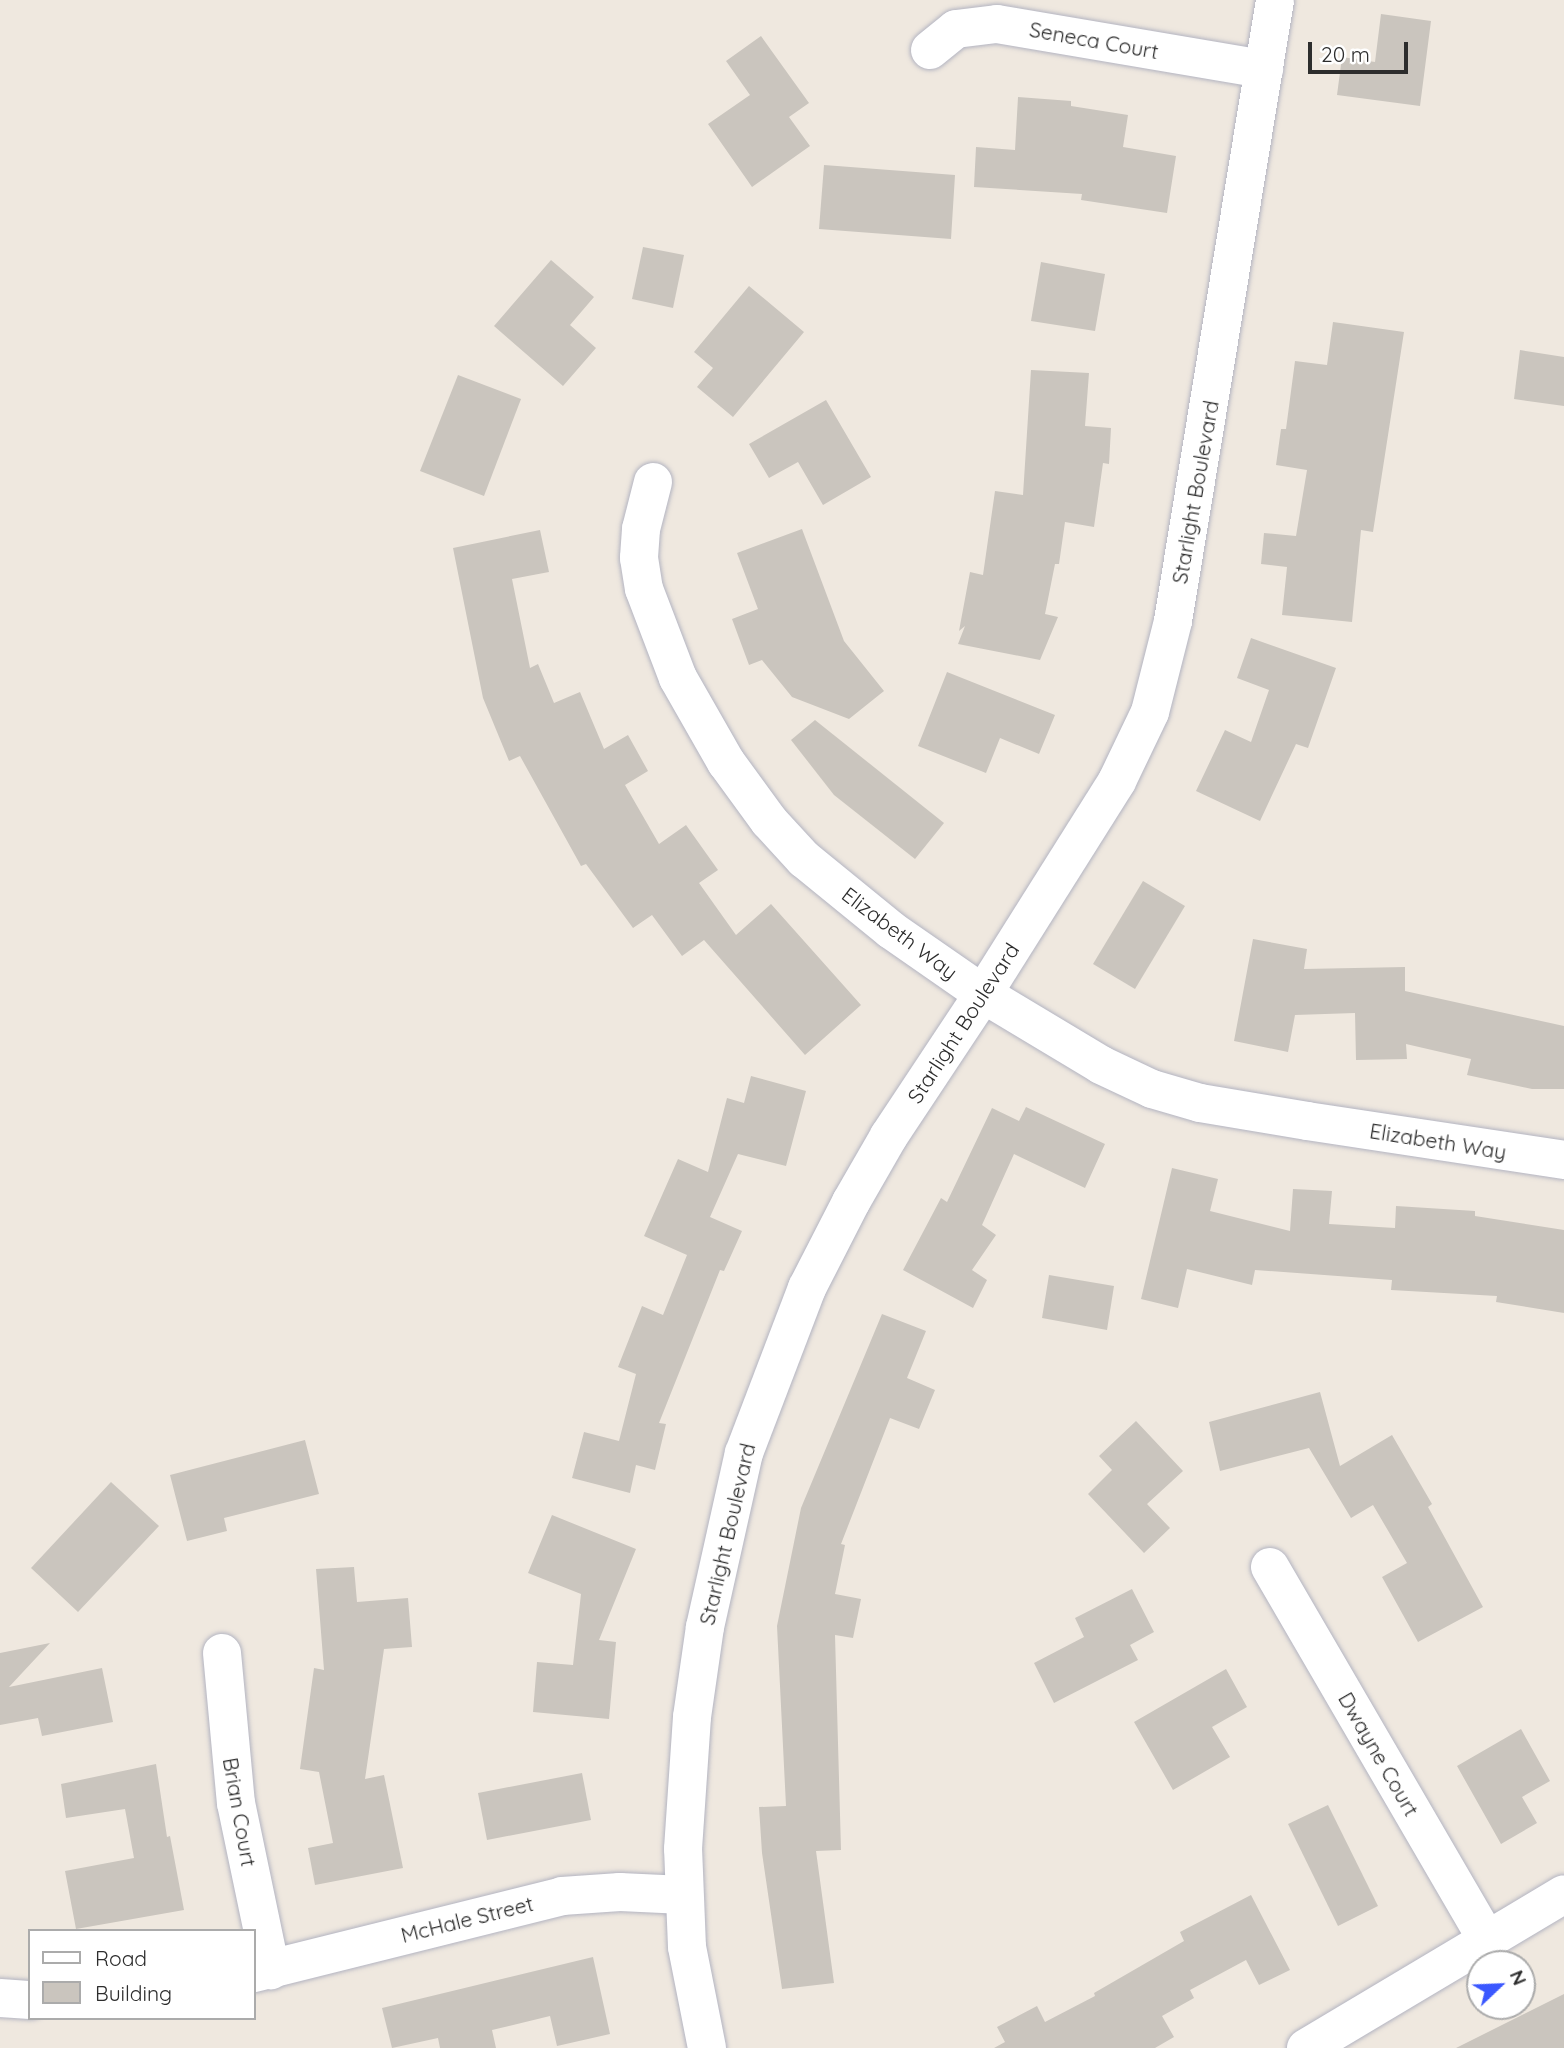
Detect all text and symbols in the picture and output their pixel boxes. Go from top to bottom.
street label: Seneca Court [1028,16,1160,64]
scale bar [1312,28,1412,72]
text: 20 m [1321,41,1370,67]
street label: Starlight Boulevard [1166,398,1224,586]
street label: Elizabeth Way [837,881,963,985]
street label: Starlight Boulevard [902,938,1024,1108]
street label: Elizabeth Way [1368,1118,1508,1164]
street label: Starlight Boulevard [694,1441,760,1627]
street label: Dwayne Court [1333,1688,1425,1820]
street label: Brian Court [218,1755,262,1869]
street label: McHale Street [398,1890,536,1948]
legend [28,1929,256,2020]
text: Road [95,1945,147,1971]
north arrow [1466,1950,1536,2020]
text: N [1505,1966,1532,1989]
text: Building [95,1980,172,2006]

